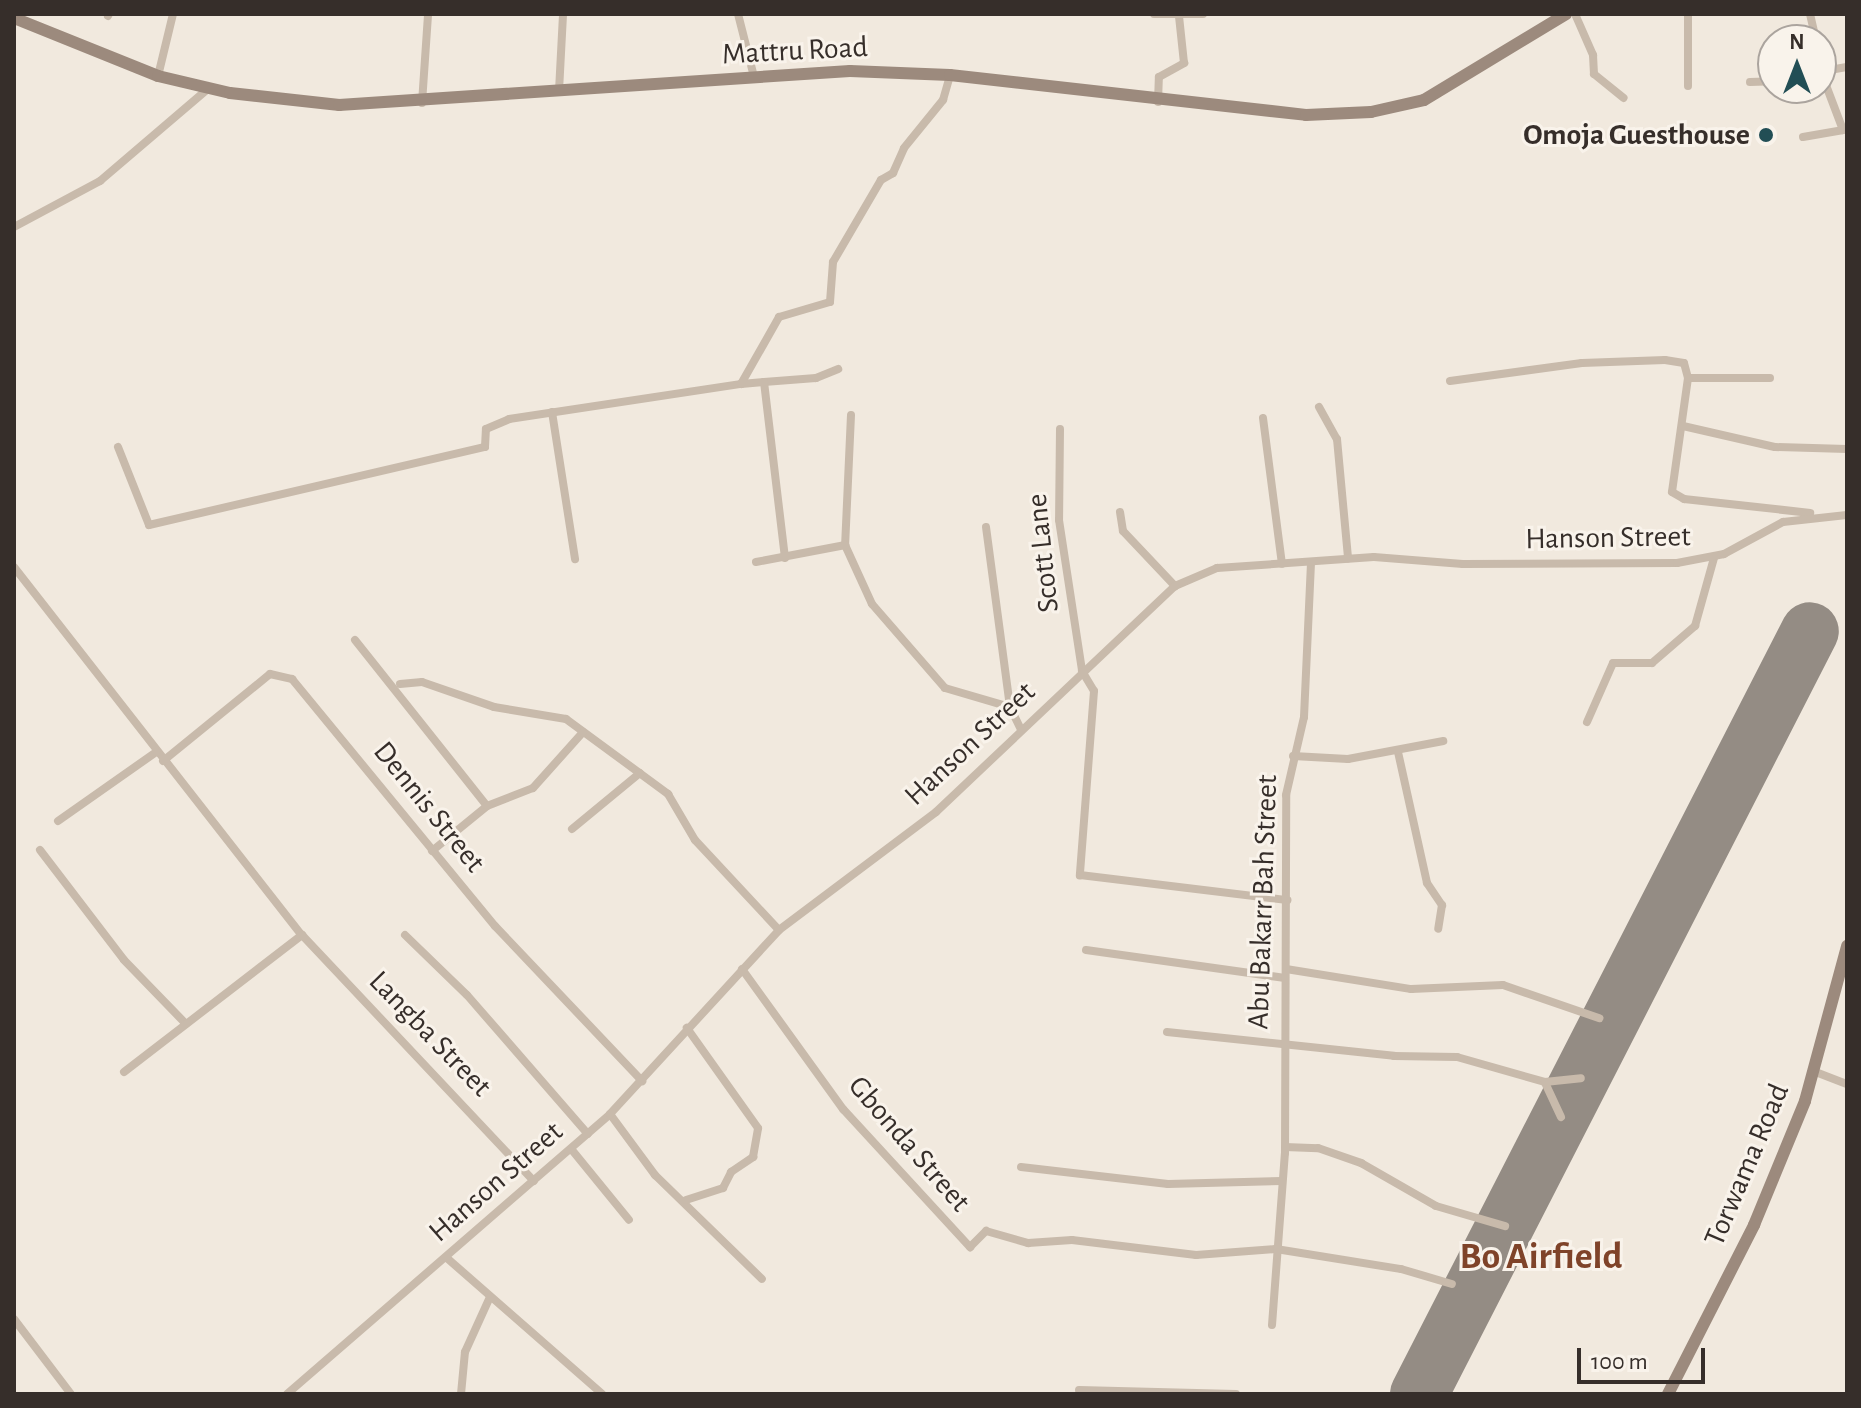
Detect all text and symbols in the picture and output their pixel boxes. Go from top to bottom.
north arrow [1757,24,1837,104]
street label: Mattru Road [721,29,869,73]
text: N [1789,31,1805,53]
place label: Omoja Guesthouse [1523,117,1750,153]
marker: Omoja Guesthouse [1757,126,1775,144]
street label: Scott Lane [1019,492,1067,614]
street label: Hanson Street [1525,519,1691,557]
street label: Hanson Street [897,674,1043,814]
street label: Dennis Street [365,734,493,880]
street label: Abu Bakarr Bah Street [1241,774,1285,1030]
street label: Langba Street [361,964,499,1104]
street label: Gbonda Street [840,1069,978,1219]
street label: Torwama Road [1697,1078,1797,1252]
street label: Hanson Street [422,1114,570,1250]
district label: Bo Airfield [1460,1235,1622,1281]
scale bar [1581,1332,1709,1382]
text: 100 m [1591,1350,1648,1374]

